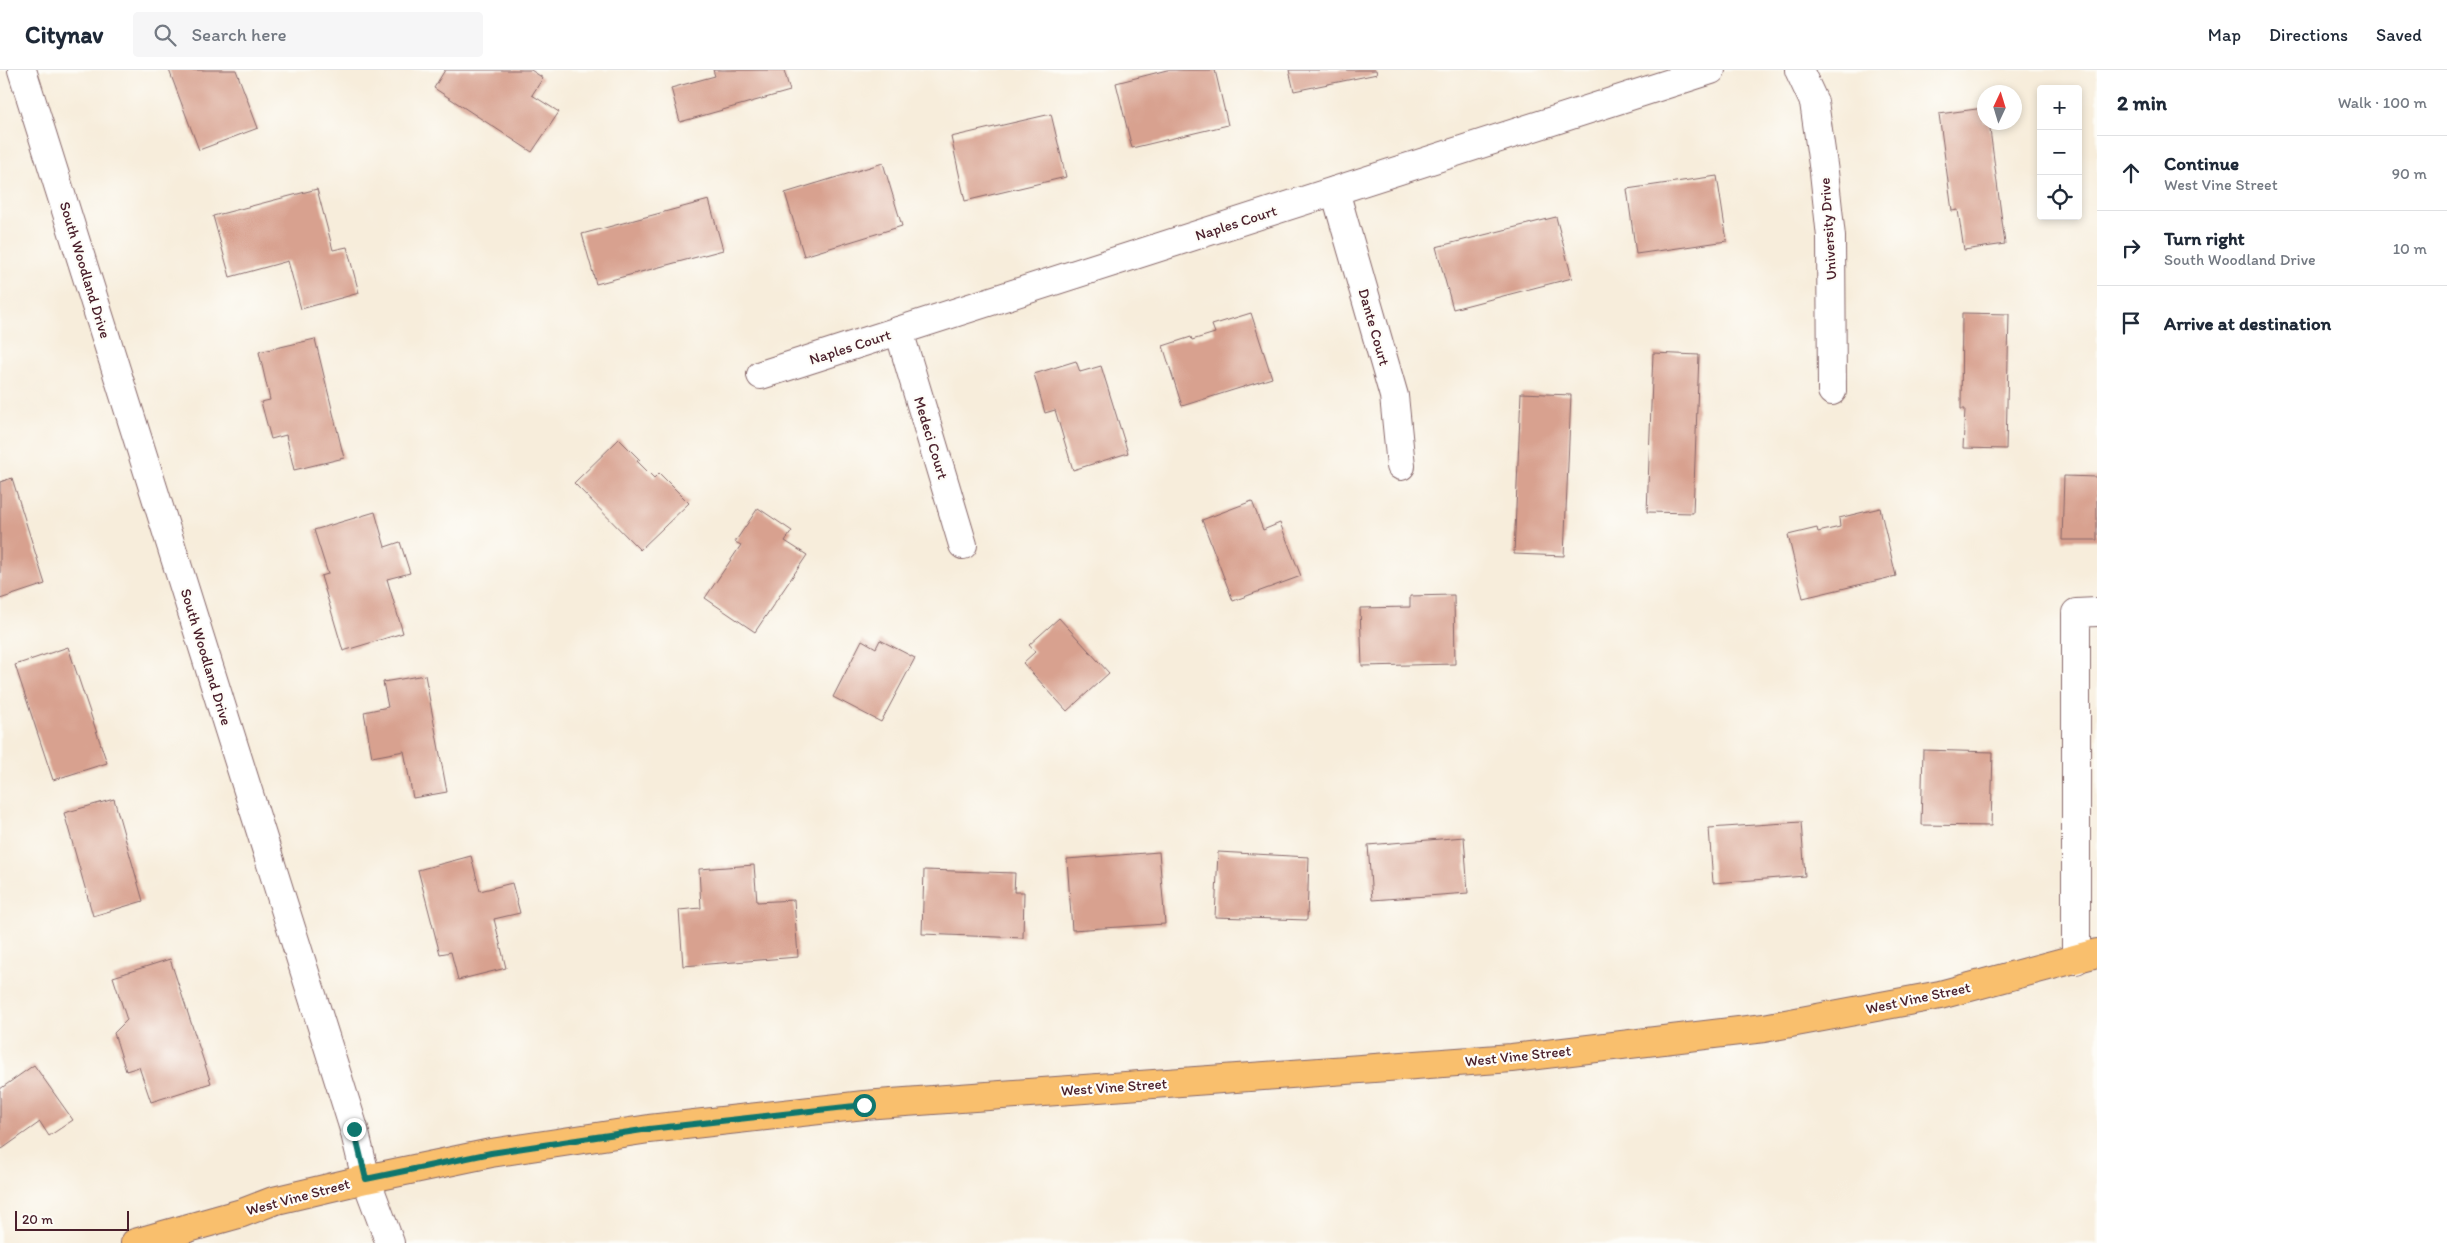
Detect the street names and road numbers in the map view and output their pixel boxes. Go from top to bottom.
street label: University Drive [1815,177,1841,281]
street label: South Woodland Drive [56,199,114,341]
street label: Naples Court [1193,201,1279,245]
street label: Dante Court [1354,286,1394,368]
street label: Naples Court [807,325,893,369]
street label: Medeci Court [910,394,952,482]
street label: South Woodland Drive [177,586,235,728]
street label: West Vine Street [1864,978,1972,1018]
street label: West Vine Street [1464,1041,1572,1071]
street label: West Vine Street [1060,1074,1168,1100]
street label: West Vine Street [244,1174,352,1219]

